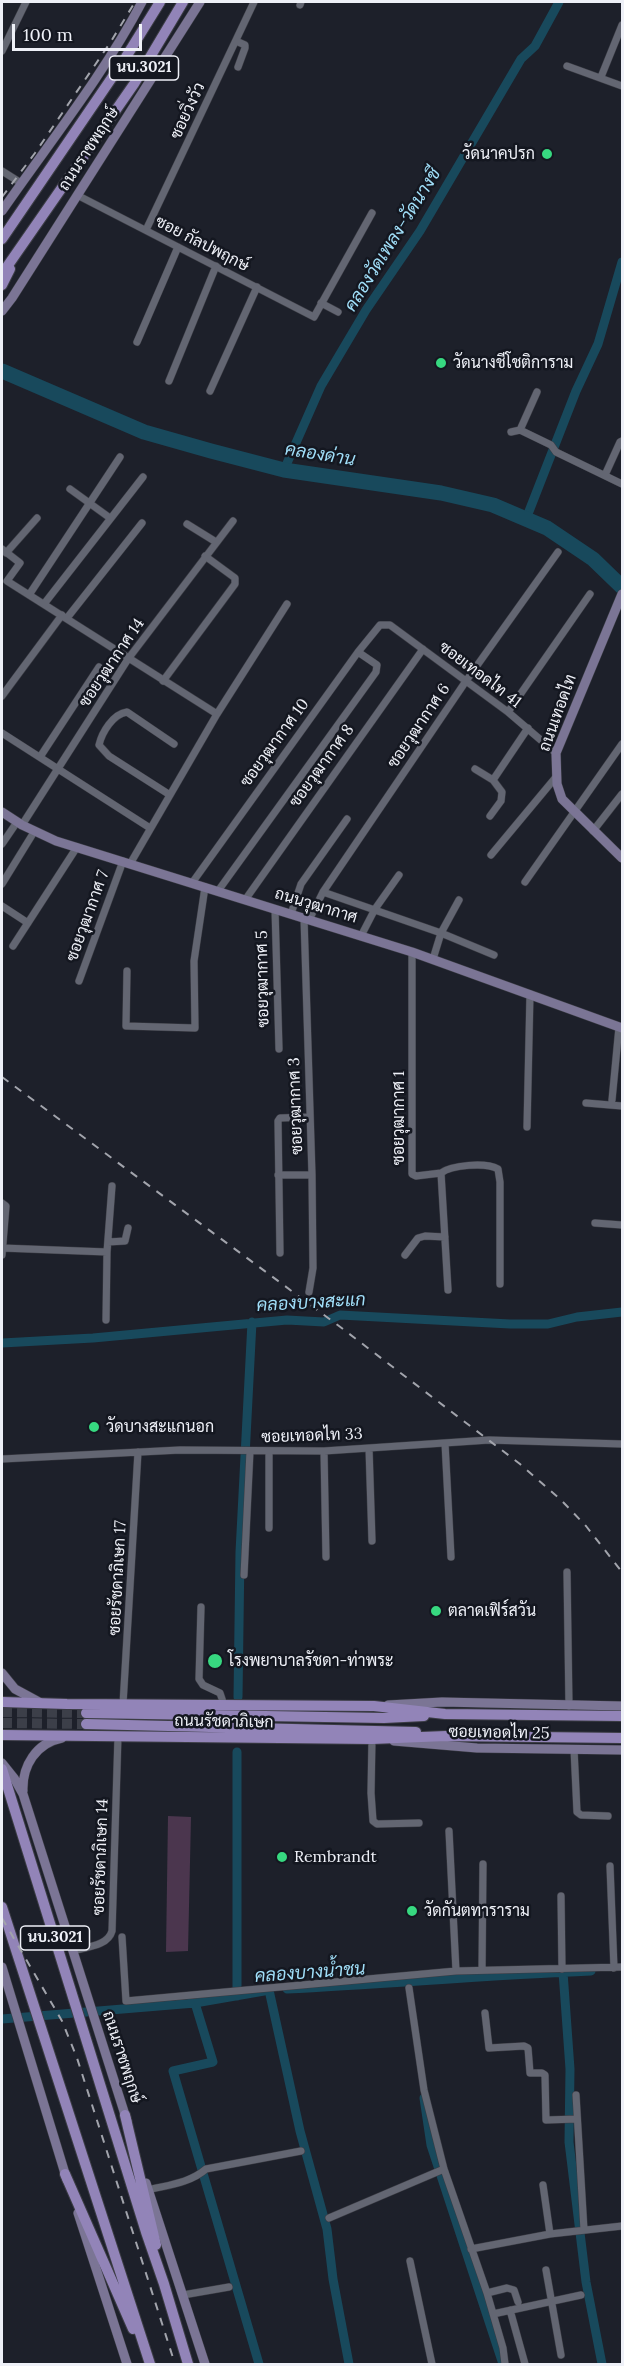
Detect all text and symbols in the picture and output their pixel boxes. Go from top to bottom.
scale bar [15,12,146,50]
text: 100 m [23,23,73,46]
road number: นบ.3021 [110,56,178,80]
street label: ซอยวิ่งวัว [167,80,209,142]
street label: ถนนราชพฤกษ์ [55,104,123,194]
place label: วัดนาคปรก [462,144,535,164]
marker: วัดนาคปรก [540,147,554,161]
water label: คลองวัดเพลง-วัดนางชี [340,164,446,316]
street label: ซอย กัลปพฤกษ์ [152,212,252,276]
place label: วัดนางชีโชติการาม [453,353,573,373]
marker: วัดนางชีโชติการาม [434,356,448,370]
water label: คลองด่าน [283,439,357,471]
street label: ซอยวุฒากาศ 14 [75,615,149,711]
street label: ซอยเทอดไท 41 [435,638,525,712]
street label: ถนนเทอดไท [535,672,581,754]
street label: ซอยวุฒากาศ 6 [384,680,454,772]
street label: ซอยวุฒากาศ 10 [237,695,313,791]
street label: ซอยวุฒากาศ 8 [286,721,358,811]
street label: ซอยวุฒากาศ 7 [63,868,113,964]
street label: ถนนวุฒากาศ [272,884,360,928]
street label: ซอยวุฒากาศ 5 [253,930,273,1028]
street label: ซอยวุฒากาศ 3 [285,1057,307,1155]
street label: ซอยวุฒากาศ 1 [389,1071,409,1165]
water label: คลองบางสะแก [256,1289,366,1317]
place label: วัดบางสะแกนอก [106,1417,214,1437]
marker: วัดบางสะแกนอก [87,1420,101,1434]
street label: ซอยเทอดไท 33 [261,1425,363,1447]
street label: ซอยรัชดาภิเษก 17 [105,1520,131,1636]
place label: ตลาดเฟิร์สวัน [448,1601,536,1621]
marker: ตลาดเฟิร์สวัน [429,1604,443,1618]
place label: โรงพยาบาลรัชดา-ท่าพระ [228,1651,393,1671]
marker: โรงพยาบาลรัชดา-ท่าพระ [206,1652,224,1670]
street label: ถนนรัชดาภิเษก [174,1712,274,1732]
street label: ซอยเทอดไท 25 [448,1723,550,1743]
street label: ซอยรัชดาภิเษก 14 [89,1798,113,1916]
place label: Rembrandt [294,1847,377,1867]
marker: Rembrandt [275,1850,289,1864]
place label: วัดกันตทาราราม [424,1901,530,1921]
marker: วัดกันตทาราราม [405,1904,419,1918]
road number: นบ.3021 [20,1926,90,1950]
water label: คลองบางน้ำชน [254,1958,366,1988]
street label: ถนนราชพฤกษ์ [98,2009,146,2105]

